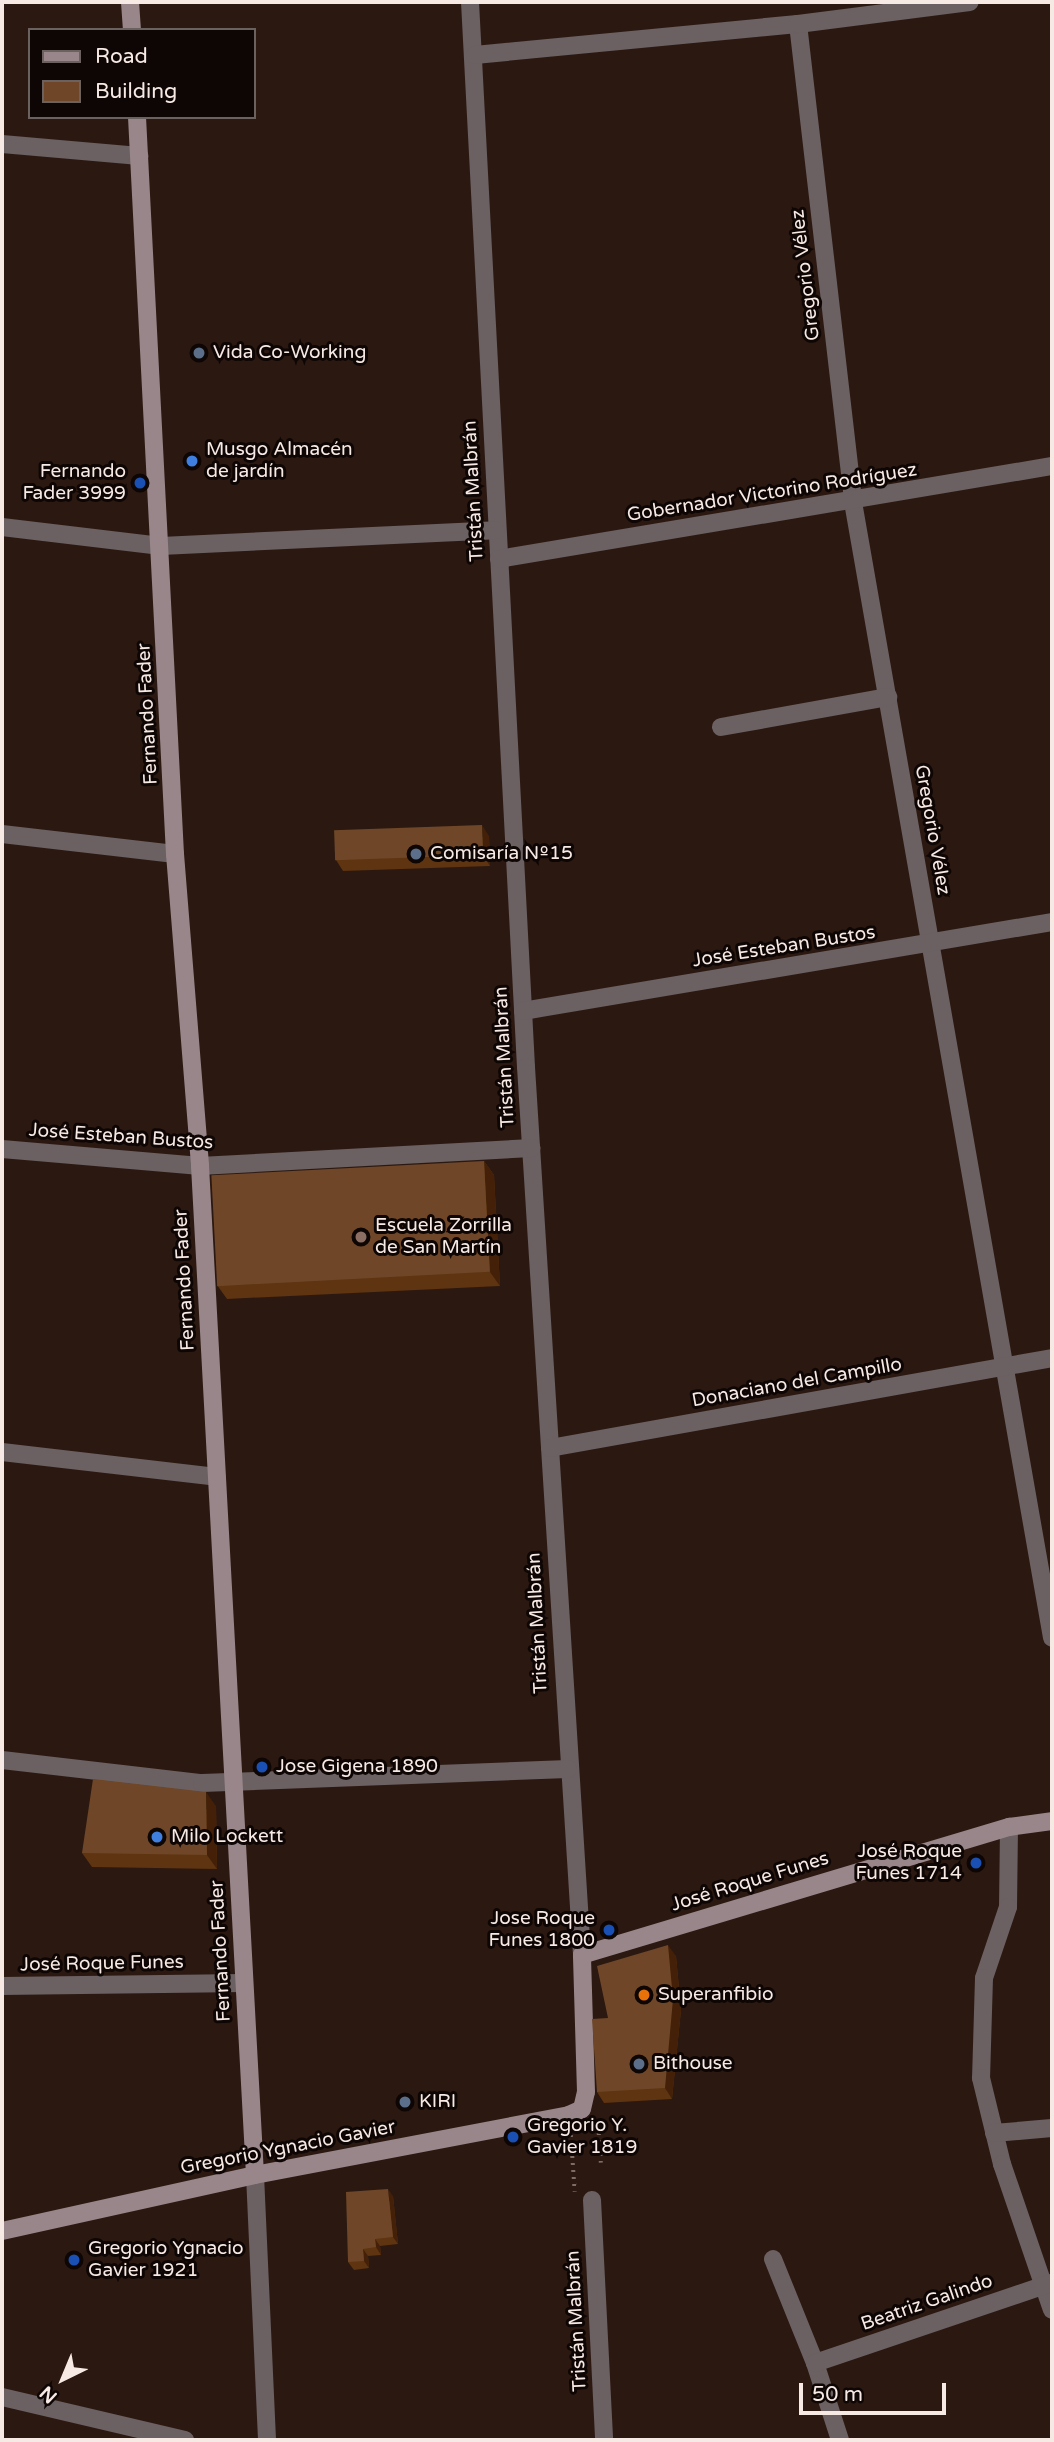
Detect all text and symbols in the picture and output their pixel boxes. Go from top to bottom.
legend [28,28,256,119]
text: Road [95,44,148,69]
text: Building [95,79,177,104]
street label: Gregorio Vélez [787,208,825,342]
place label: Vida Co-Working [213,342,366,364]
marker: Vida Co-Working [191,345,207,361]
street label: Tristán Malbrán [459,420,489,562]
place label: Musgo Almacén de jardín [206,439,353,483]
marker: Musgo Almacén de jardín [184,453,200,469]
street label: Gobernador Victorino Rodríguez [625,459,919,527]
place label: Fernando Fader 3999 [23,461,126,505]
marker: Fernando Fader 3999 [132,475,148,491]
street label: Fernando Fader [133,643,163,785]
street label: Gregorio Vélez [909,763,955,897]
place label: Comisaría Nº15 [430,843,573,865]
marker: Comisaría Nº15 [408,846,424,862]
street label: José Esteban Bustos [691,921,877,973]
street label: Tristán Malbrán [490,986,520,1128]
street label: José Esteban Bustos [28,1119,214,1155]
street label: Fernando Fader [170,1209,200,1351]
place label: Escuela Zorrilla de San Martín [375,1215,512,1259]
marker: Escuela Zorrilla de San Martín [353,1229,369,1245]
street label: Donaciano del Campillo [690,1353,904,1413]
street label: Tristán Malbrán [523,1552,553,1694]
place label: Jose Gigena 1890 [276,1756,438,1778]
marker: Jose Gigena 1890 [254,1759,270,1775]
place label: Milo Lockett [171,1826,283,1848]
marker: Milo Lockett [149,1829,165,1845]
place label: José Roque Funes 1714 [855,1841,962,1885]
street label: José Roque Funes [669,1847,831,1917]
marker: José Roque Funes 1714 [968,1855,984,1871]
street label: Fernando Fader [206,1880,236,2022]
place label: Jose Roque Funes 1800 [488,1908,595,1952]
marker: Jose Roque Funes 1800 [601,1922,617,1938]
street label: José Roque Funes [20,1951,184,1977]
place label: Superanfibio [658,1984,774,2006]
marker: Superanfibio [636,1987,652,2003]
place label: Bithouse [653,2053,733,2075]
marker: Bithouse [631,2056,647,2072]
place label: KIRI [419,2091,456,2113]
marker: KIRI [397,2094,413,2110]
place label: Gregorio Y. Gavier 1819 [527,2115,637,2159]
street label: Gregorio Ygnacio Gavier [179,2116,397,2180]
marker: Gregorio Y. Gavier 1819 [505,2129,521,2145]
place label: Gregorio Ygnacio Gavier 1921 [88,2238,244,2282]
street label: Tristán Malbrán [562,2250,592,2392]
marker: Gregorio Ygnacio Gavier 1921 [66,2252,82,2268]
street label: Beatriz Galindo [858,2270,996,2336]
north arrow [28,2344,98,2414]
scale bar [802,2368,949,2412]
text: N [36,2381,62,2408]
text: 50 m [812,2382,863,2407]

